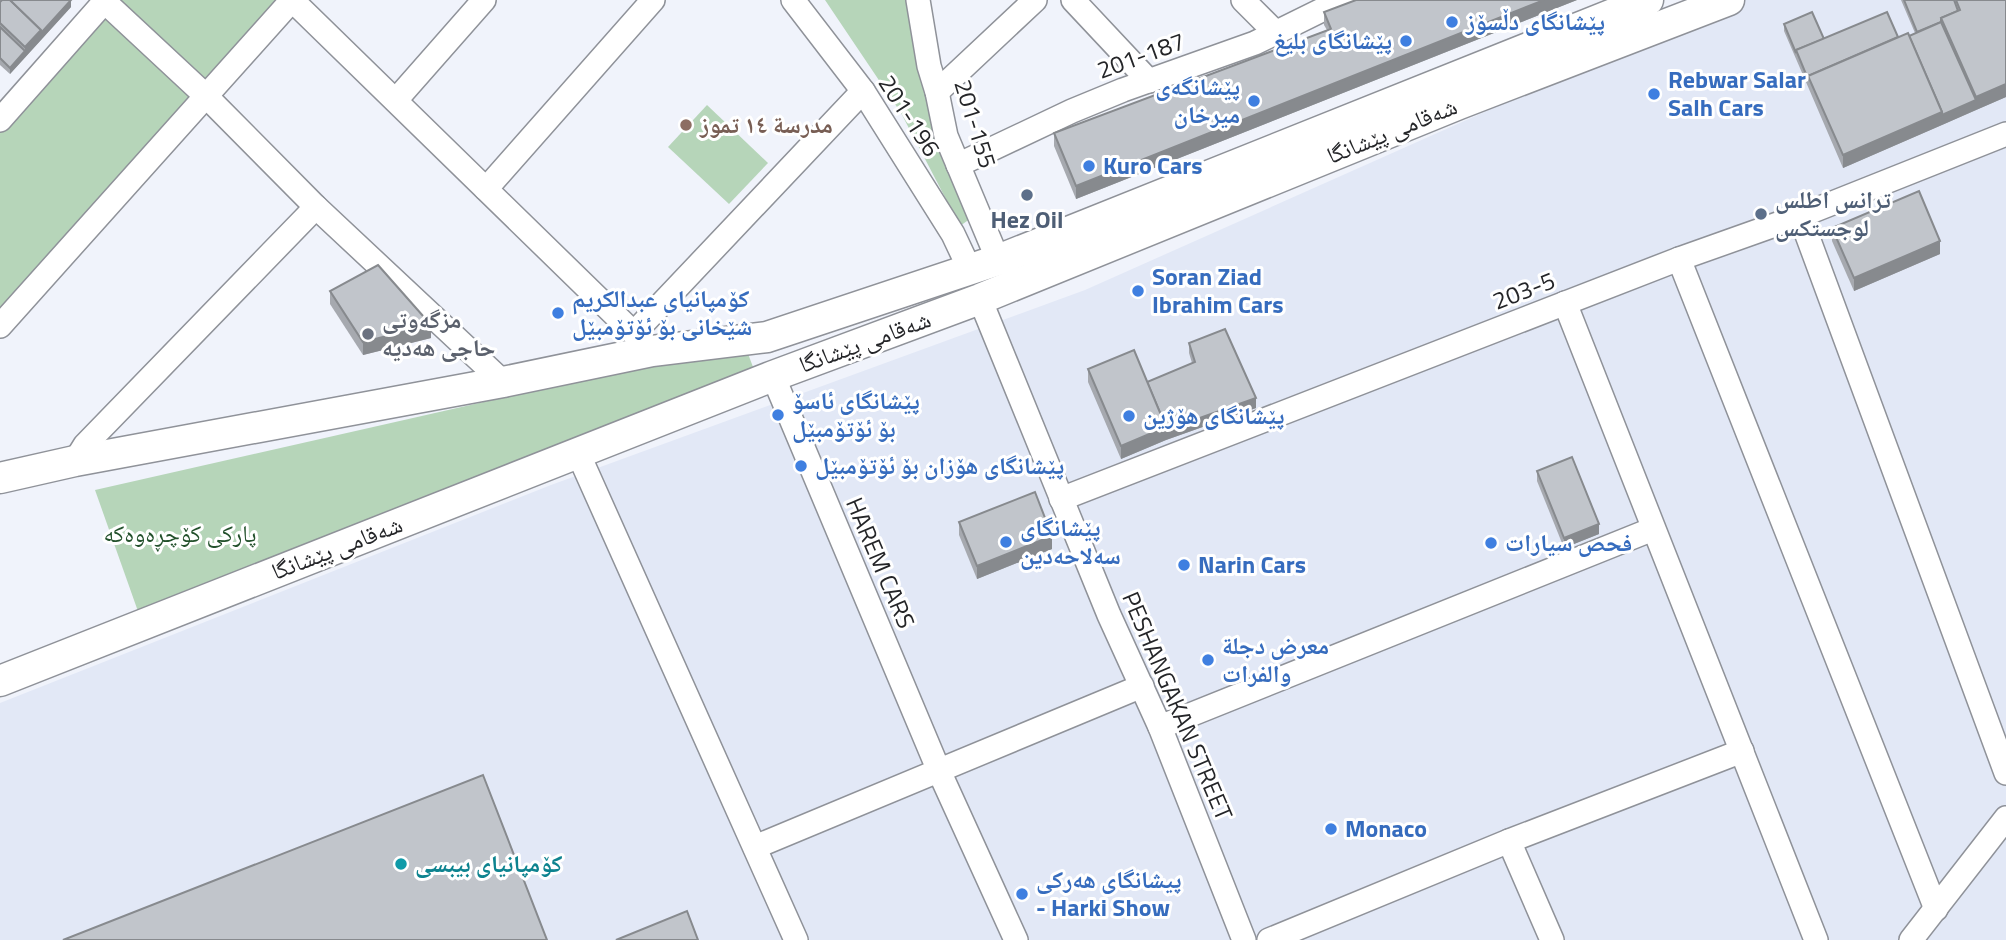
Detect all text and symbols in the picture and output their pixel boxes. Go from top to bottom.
place label: پێشانگای دڵسۆز [1465,3,1605,39]
marker: پێشانگای دڵسۆز [1444,14,1460,30]
place label: پێشانگای بلیغ [1274,22,1392,58]
street label: 201-187 [1092,23,1190,88]
marker: پێشانگای بلیغ [1398,33,1414,49]
place label: Rebwar Salar Salh Cars [1668,61,1806,125]
street label: 201-196 [870,67,950,163]
place label: پێشانگەی میرخان [1155,68,1240,132]
street label: 201-155 [945,75,1006,173]
marker: Rebwar Salar Salh Cars [1646,86,1662,102]
street label: شەقامی پێشانگا [1321,88,1462,173]
marker: پێشانگەی میرخان [1246,93,1262,109]
place label: مدرسة ١٤ تموز [699,106,833,142]
marker: مدرسة ١٤ تموز [678,117,694,133]
place label: Kuro Cars [1103,147,1203,183]
marker: Kuro Cars [1081,158,1097,174]
place label: ترانس اطلس لوجستكس [1775,181,1891,245]
marker: Hez Oil [1019,187,1035,203]
place label: Hez Oil [991,201,1063,237]
marker: ترانس اطلس لوجستكس [1753,206,1769,222]
place label: Soran Ziad Ibrahim Cars [1152,258,1284,322]
street label: 203-5 [1487,262,1560,318]
place label: کۆمپانیای عبدالكريم شێخانی بۆ ئۆتۆمبێل [572,280,752,344]
marker: Soran Ziad Ibrahim Cars [1130,283,1146,299]
place label: مزگەوتی حاجی هەدیە [382,301,495,365]
street label: شەقامی پێشانگا [794,301,936,382]
marker: کۆمپانیای عبدالكريم شێخانی بۆ ئۆتۆمبێل [550,305,566,321]
marker: مزگەوتی حاجی هەدیە [360,326,376,342]
place label: پێشانگای ئاسۆ بۆ ئۆتۆمبێل [792,382,920,446]
place label: پێشانگای هۆژین [1143,397,1285,433]
marker: پێشانگای ئاسۆ بۆ ئۆتۆمبێل [770,407,786,423]
marker: پێشانگای هۆژین [1121,408,1137,424]
place label: پێشانگای هۆزان بۆ ئۆتۆمبێل [815,447,1064,483]
marker: پێشانگای هۆزان بۆ ئۆتۆمبێل [793,458,809,474]
street label: HAREM CARS [837,492,925,634]
street label: شەقامی پێشانگا [266,506,408,589]
place label: پێشانگای سەلاحەدین [1020,509,1121,573]
park label: پارکی کۆچڕەوەکە [103,515,257,552]
place label: فحص سيارات [1505,524,1632,560]
marker: پێشانگای سەلاحەدین [998,534,1014,550]
marker: فحص سيارات [1483,535,1499,551]
place label: Narin Cars [1198,546,1306,582]
marker: Narin Cars [1176,557,1192,573]
street label: PESHANGAKAN STREET [1113,586,1243,826]
place label: معرض دجلة والفرات [1222,627,1329,691]
marker: معرض دجلة والفرات [1200,652,1216,668]
place label: Monaco [1345,810,1427,846]
marker: Monaco [1323,821,1339,837]
place label: كۆمپانیای بیبسی [415,845,563,881]
marker: كۆمپانیای بیبسی [393,856,409,872]
place label: پیشانگای هەرکی - Harki Show [1036,861,1182,925]
marker: پیشانگای هەرکی - Harki Show [1014,886,1030,902]

